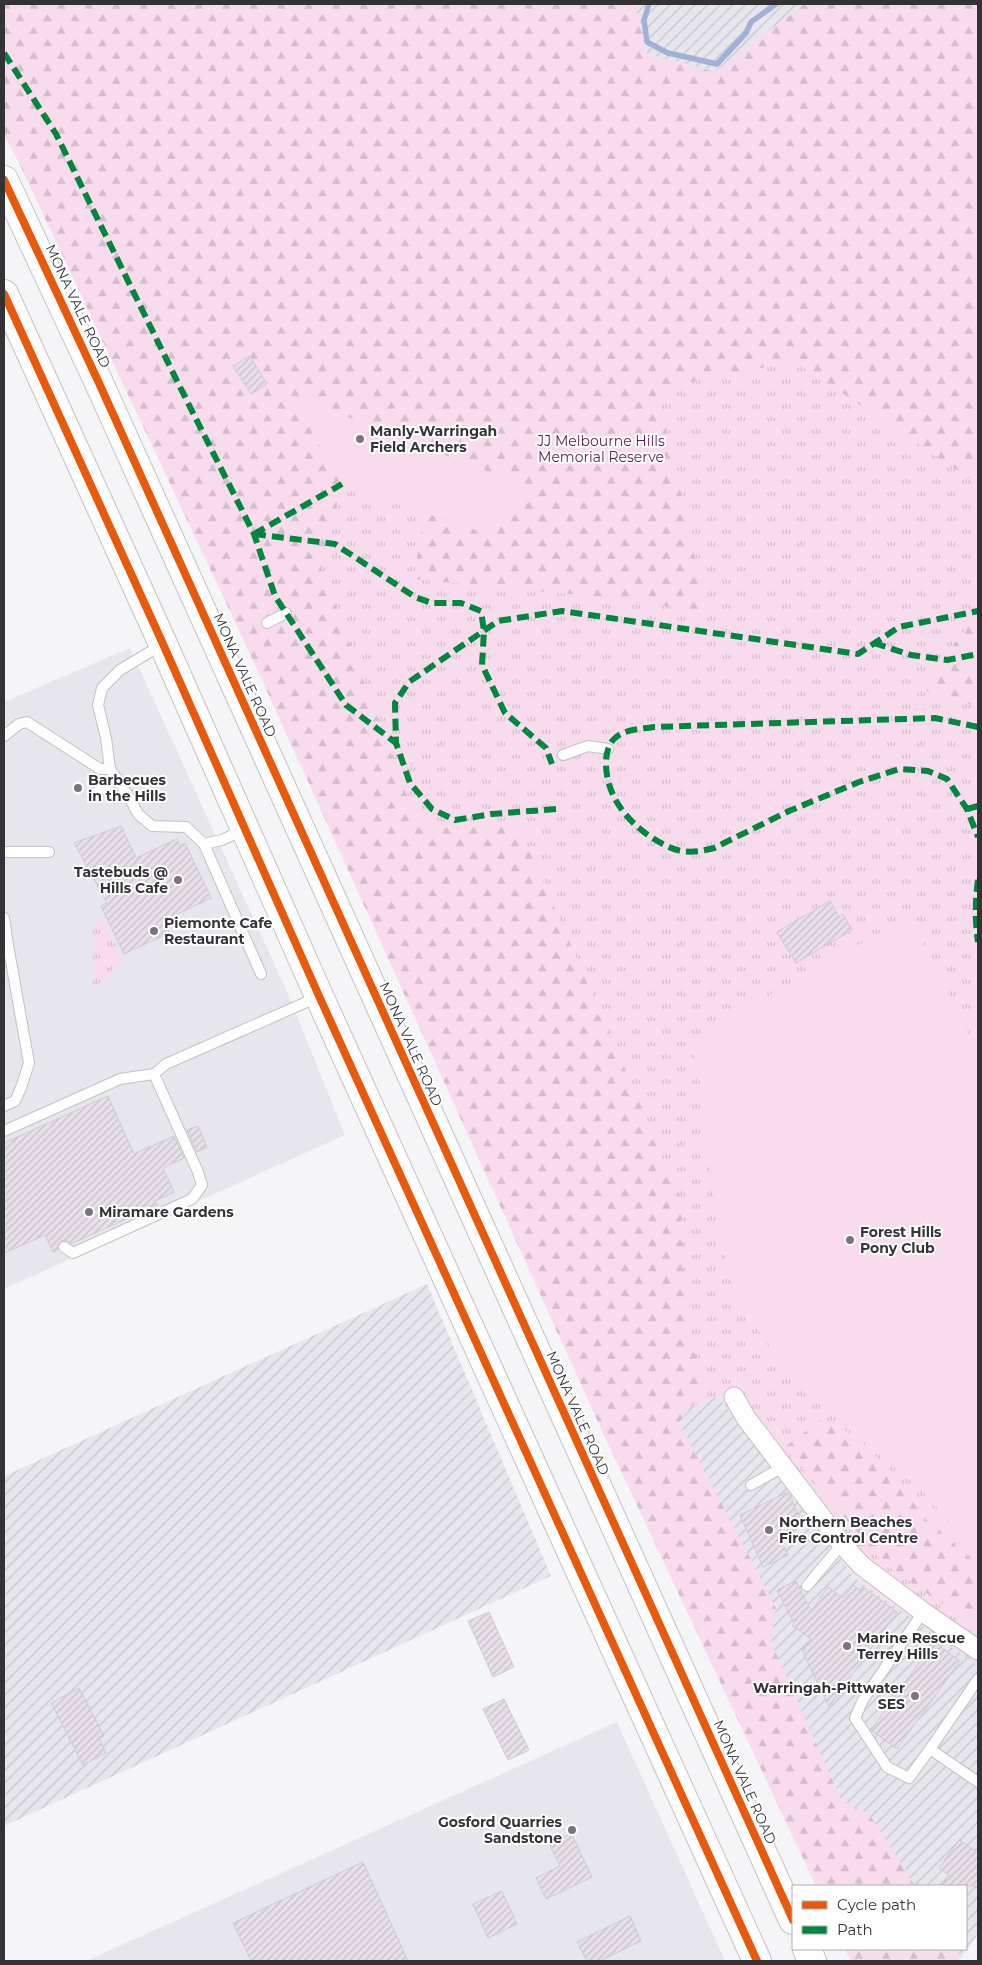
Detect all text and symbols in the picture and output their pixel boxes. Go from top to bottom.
street label: MONA VALE ROAD [42,241,114,371]
place label: Manly-Warringah Field Archers [370,422,497,456]
park label: JJ Melbourne Hills Memorial Reserve [536,432,665,466]
marker: Manly-Warringah Field Archers [354,433,366,445]
street label: MONA VALE ROAD [210,610,280,740]
place label: Barbecues in the Hills [88,771,167,805]
marker: Barbecues in the Hills [72,782,84,794]
place label: Tastebuds @ Hills Cafe [74,863,168,897]
marker: Tastebuds @ Hills Cafe [172,874,184,886]
place label: Piemonte Cafe Restaurant [164,914,273,948]
marker: Piemonte Cafe Restaurant [148,925,160,937]
street label: MONA VALE ROAD [376,979,446,1109]
place label: Miramare Gardens [99,1203,234,1221]
marker: Miramare Gardens [83,1206,95,1218]
place label: Forest Hills Pony Club [860,1223,942,1257]
marker: Forest Hills Pony Club [844,1234,856,1246]
street label: MONA VALE ROAD [543,1348,613,1478]
place label: Northern Beaches Fire Control Centre [779,1513,918,1547]
marker: Northern Beaches Fire Control Centre [763,1524,775,1536]
place label: Marine Rescue Terrey Hills [857,1629,965,1663]
marker: Marine Rescue Terrey Hills [841,1640,853,1652]
place label: Warringah-Pittwater SES [753,1679,905,1713]
marker: Warringah-Pittwater SES [909,1690,921,1702]
street label: MONA VALE ROAD [710,1717,780,1847]
place label: Gosford Quarries Sandstone [438,1813,563,1847]
marker: Gosford Quarries Sandstone [566,1824,578,1836]
legend [792,1885,967,1950]
text: Cycle path [837,1895,916,1914]
text: Path [837,1920,873,1939]

